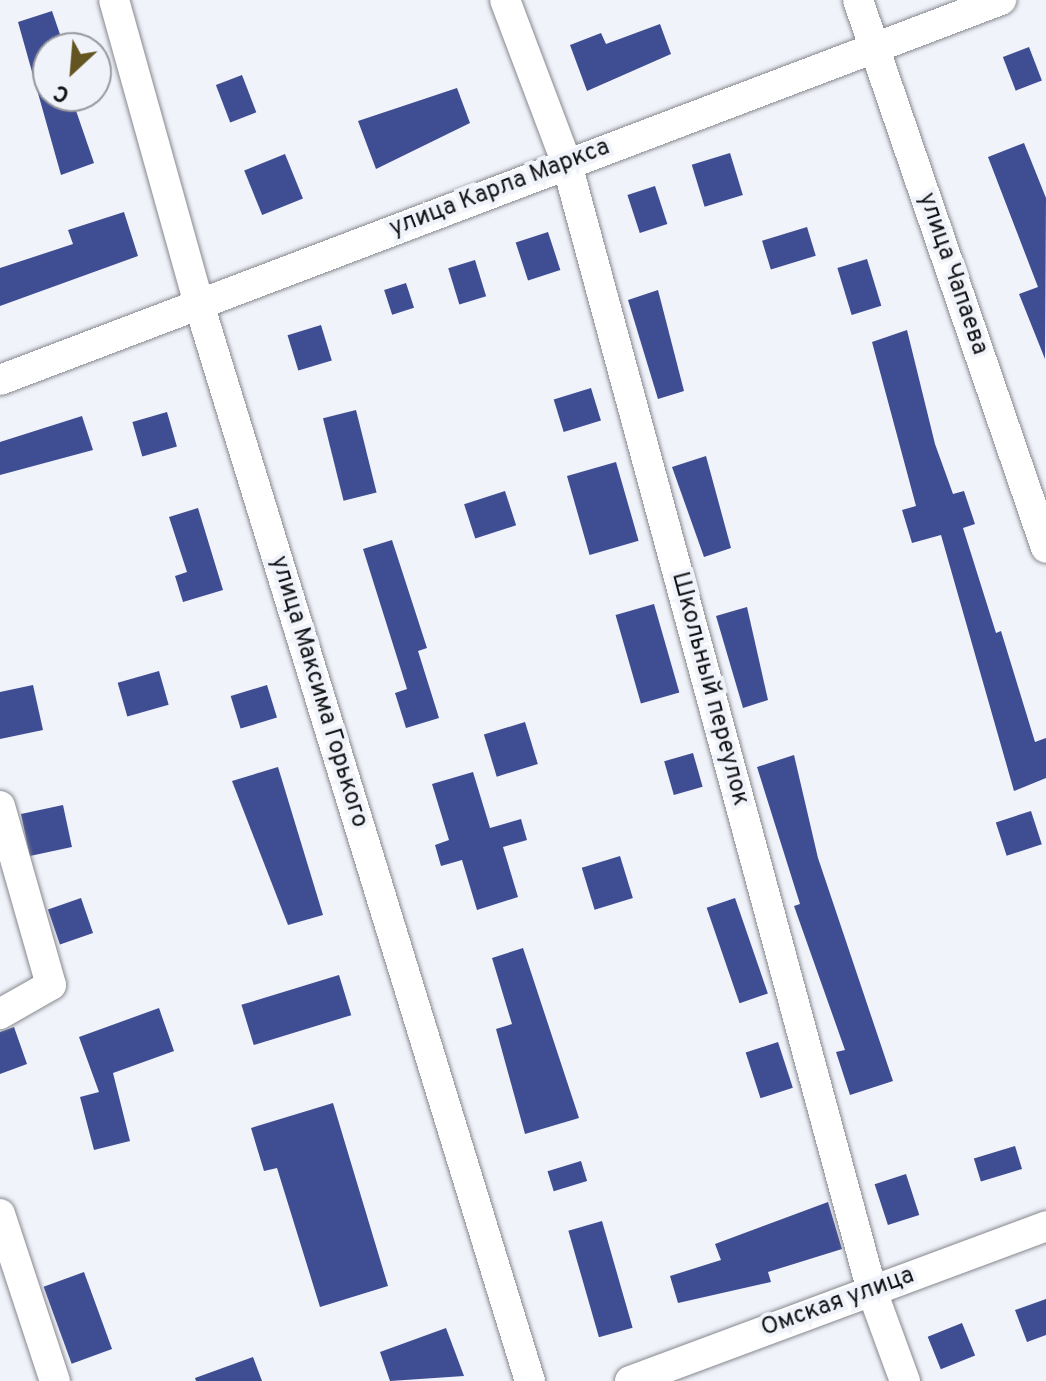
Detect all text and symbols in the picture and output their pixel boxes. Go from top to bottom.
north arrow [32,32,112,112]
text: С [50,77,74,107]
street label: улица Карла Маркса [386,134,614,244]
street label: улица Чапаева [911,189,993,359]
street label: улица Максима Горького [263,553,373,831]
street label: Школьный переулок [664,569,754,809]
street label: Омская улица [758,1262,918,1344]

